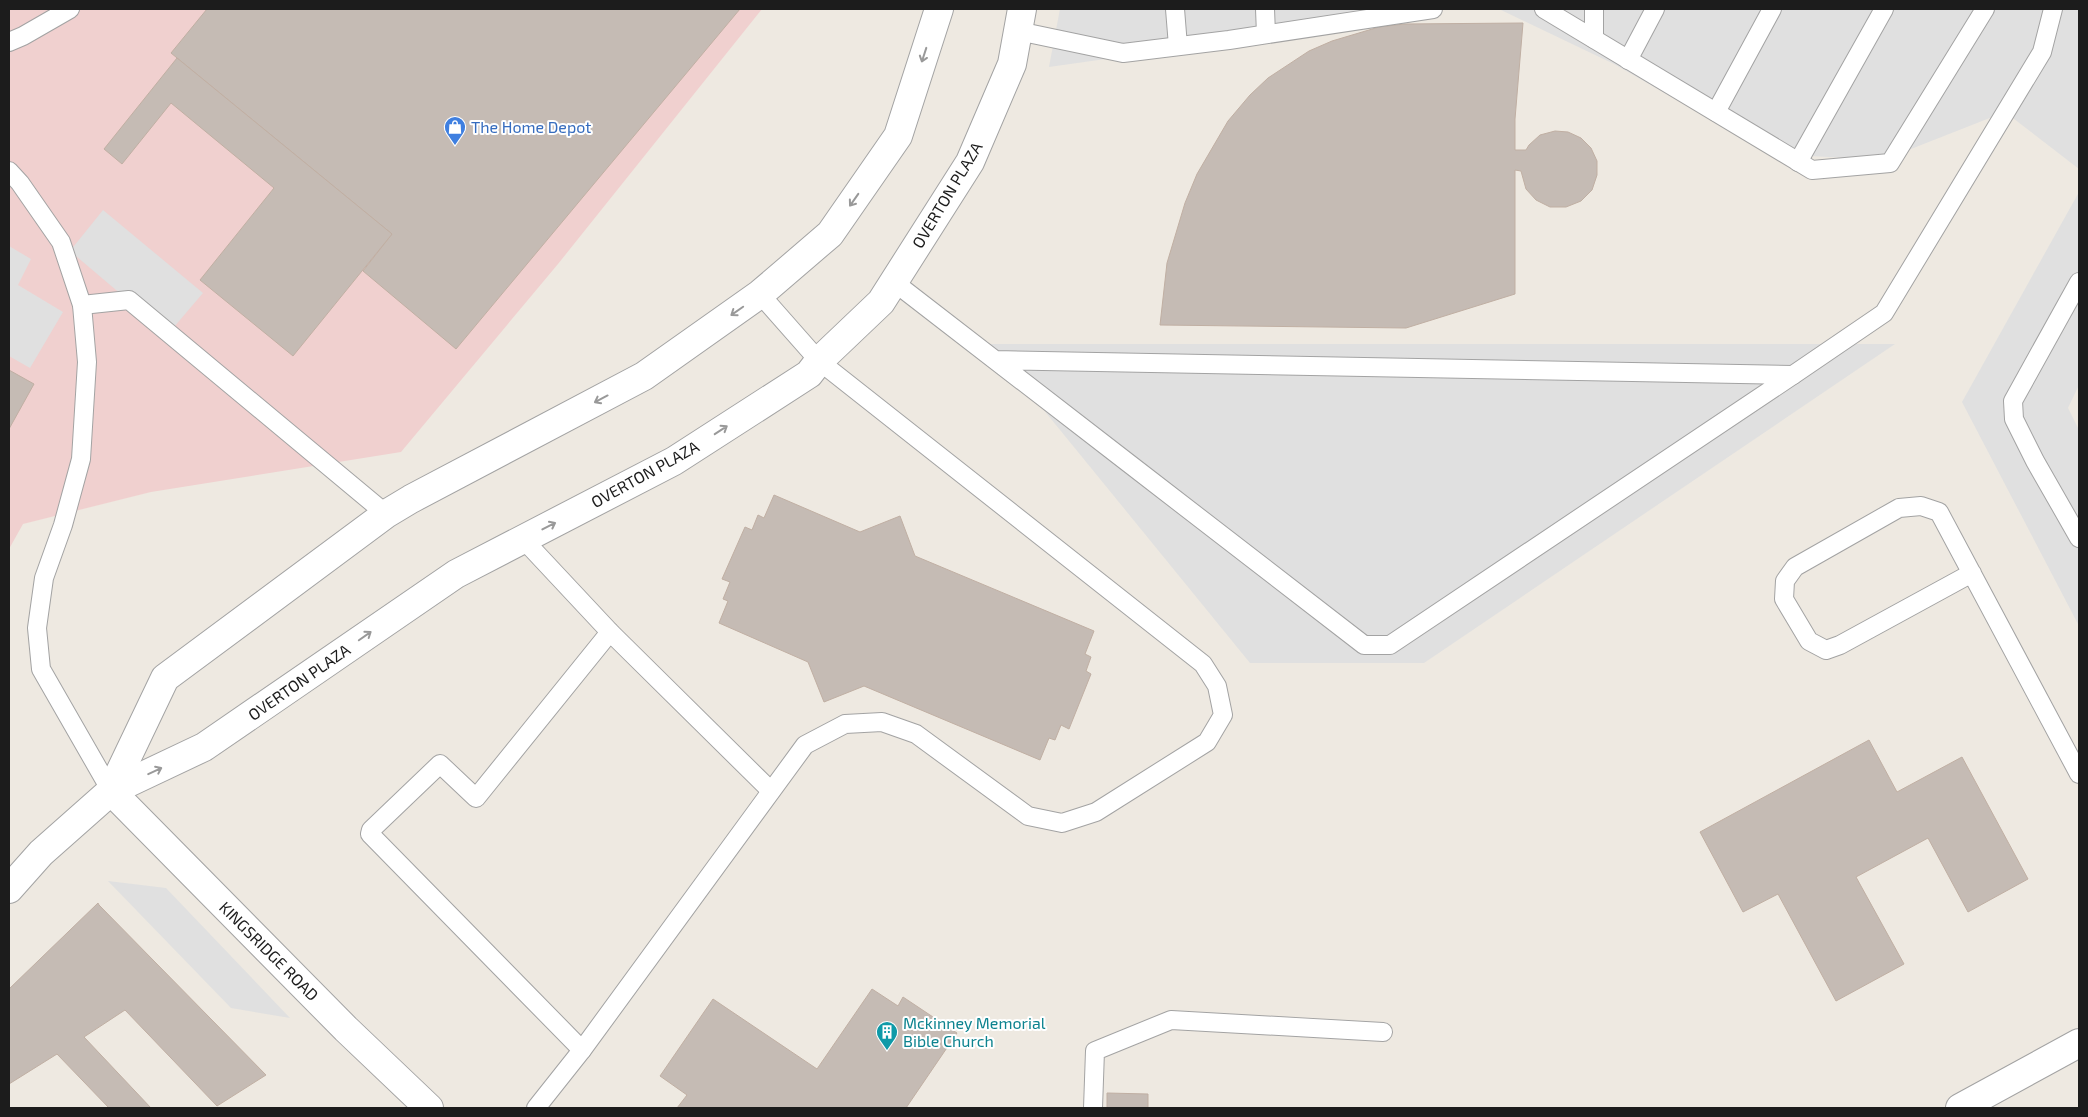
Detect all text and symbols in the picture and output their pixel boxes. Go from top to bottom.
one-way arrow [919,47,928,63]
shop icon: The Home Depot [443,115,467,146]
place label: The Home Depot [471,117,591,136]
street label: OVERTON PLAZA [907,138,986,251]
one-way arrow [849,193,859,207]
one-way arrow [730,306,744,316]
one-way arrow [594,395,609,404]
one-way arrow [714,425,728,435]
street label: OVERTON PLAZA [588,436,702,511]
one-way arrow [541,521,556,531]
one-way arrow [358,631,372,641]
street label: OVERTON PLAZA [244,639,353,724]
one-way arrow [147,765,162,775]
street label: KINGSRIDGE ROAD [216,897,323,1004]
place label: Mckinney Memorial Bible Church [903,1013,1046,1050]
building icon: Mckinney Memorial Bible Church [875,1020,899,1051]

